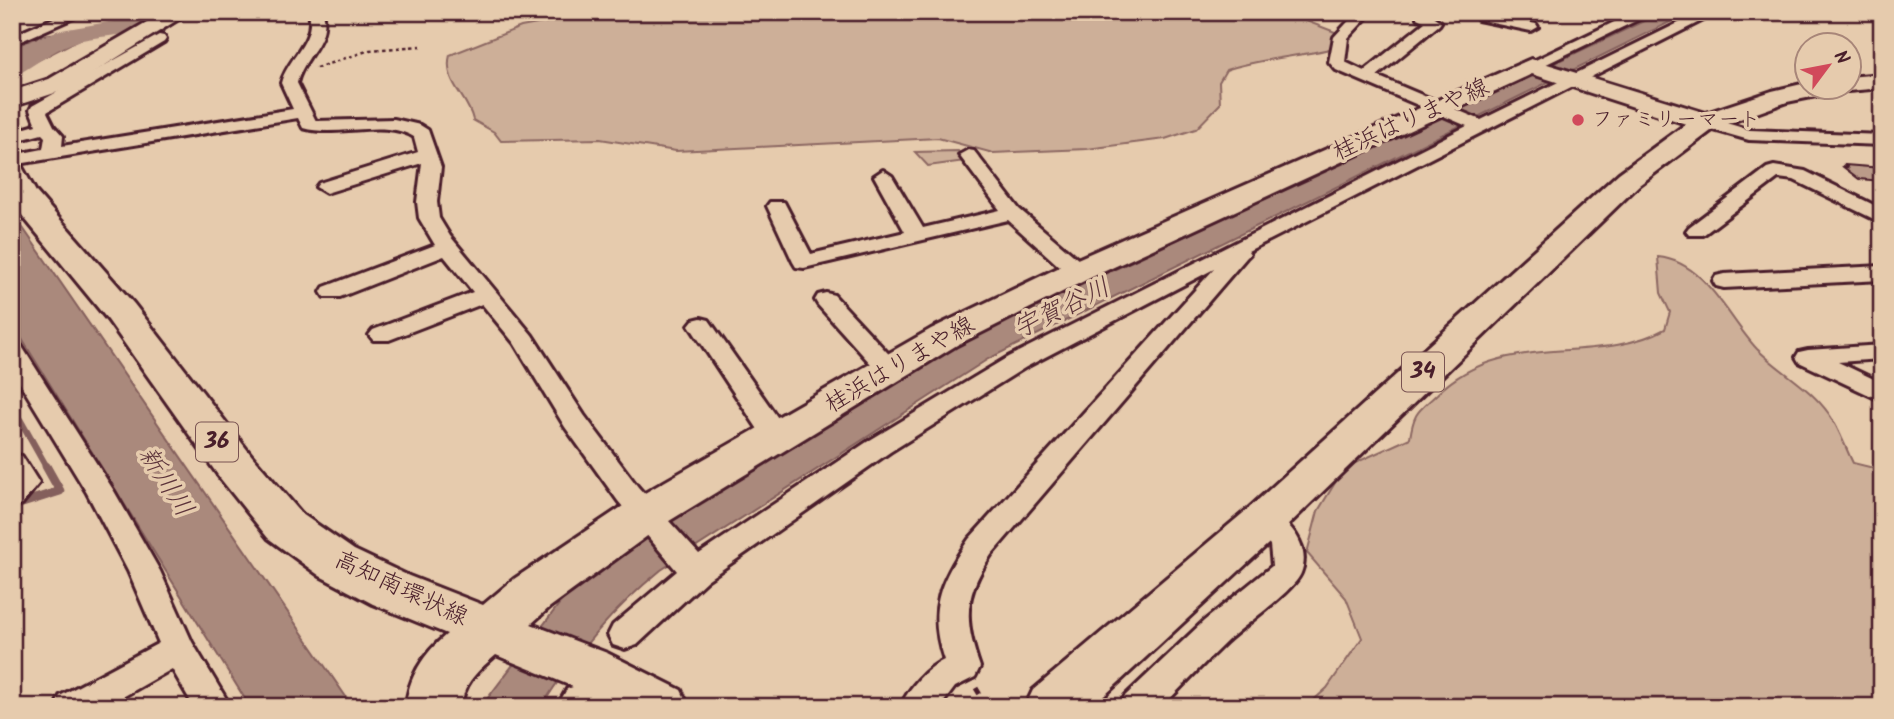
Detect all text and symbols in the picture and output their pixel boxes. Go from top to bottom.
north arrow [1792,32,1862,102]
text: N [1825,45,1857,71]
street label: 桂浜はりまや線 [1326,68,1496,172]
place label: ファミリーマート [1592,104,1760,137]
marker: ファミリーマート [1570,112,1586,128]
water label: 宇賀谷川 [1006,267,1118,351]
street label: 桂浜はりまや線 [818,306,982,424]
road number: 34 [1402,352,1444,392]
road number: 36 [196,422,238,462]
water label: 新川川 [126,438,204,526]
street label: 高知南環状線 [328,541,474,637]

